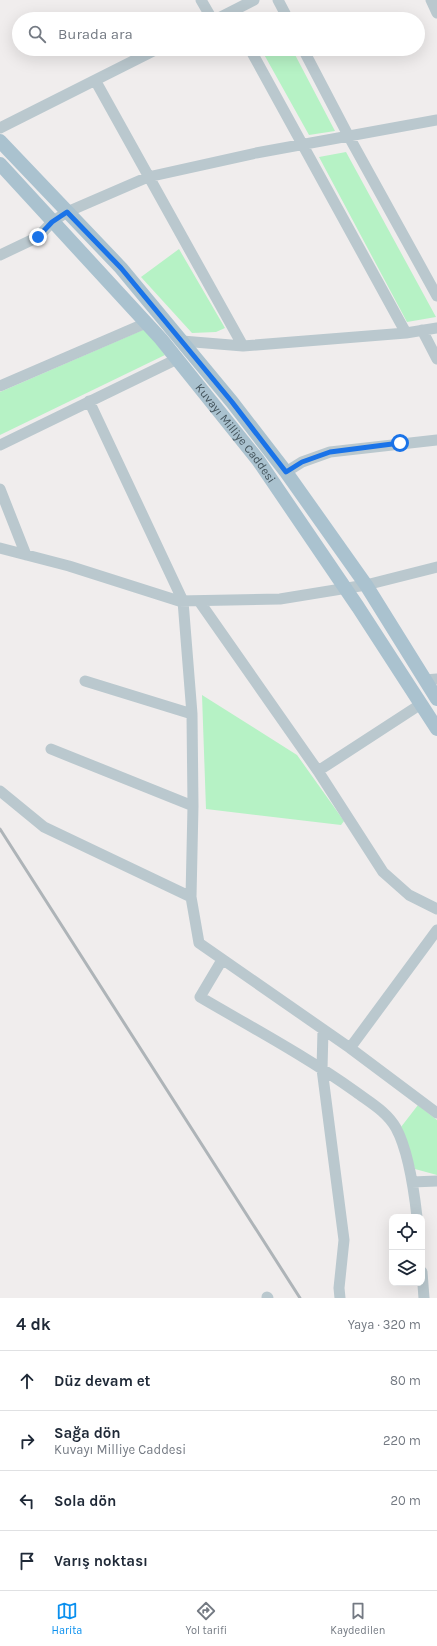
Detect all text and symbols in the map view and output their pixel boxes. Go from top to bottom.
search box [12,12,425,56]
icon: search [26,23,48,45]
text: Burada ara [58,25,133,43]
route end [29,228,47,246]
street label: Kuvayı Milliye Caddesi [192,381,279,486]
route start [391,434,409,452]
map controls [389,1214,425,1286]
button: locate [389,1214,425,1250]
button: layers [389,1250,425,1286]
text: 4 dk [16,1314,51,1334]
text: Yaya · 320 m [348,1317,421,1332]
icon: ahead [16,1370,38,1392]
text: Düz devam et [54,1372,151,1390]
text: 80 m [390,1373,421,1388]
text: Sağa dön [54,1424,121,1442]
icon: right [16,1430,38,1452]
text: 220 m [383,1433,421,1448]
text: Kuvayı Milliye Caddesi [54,1442,186,1457]
icon: left [16,1490,38,1512]
text: Sola dön [54,1492,116,1510]
text: 20 m [391,1493,421,1508]
icon: arrive [16,1550,38,1572]
text: Varış noktası [54,1552,148,1570]
tab: Harita [52,1600,82,1637]
tab: Yol tarifi [186,1600,227,1637]
tab: Kaydedilen [330,1600,385,1637]

